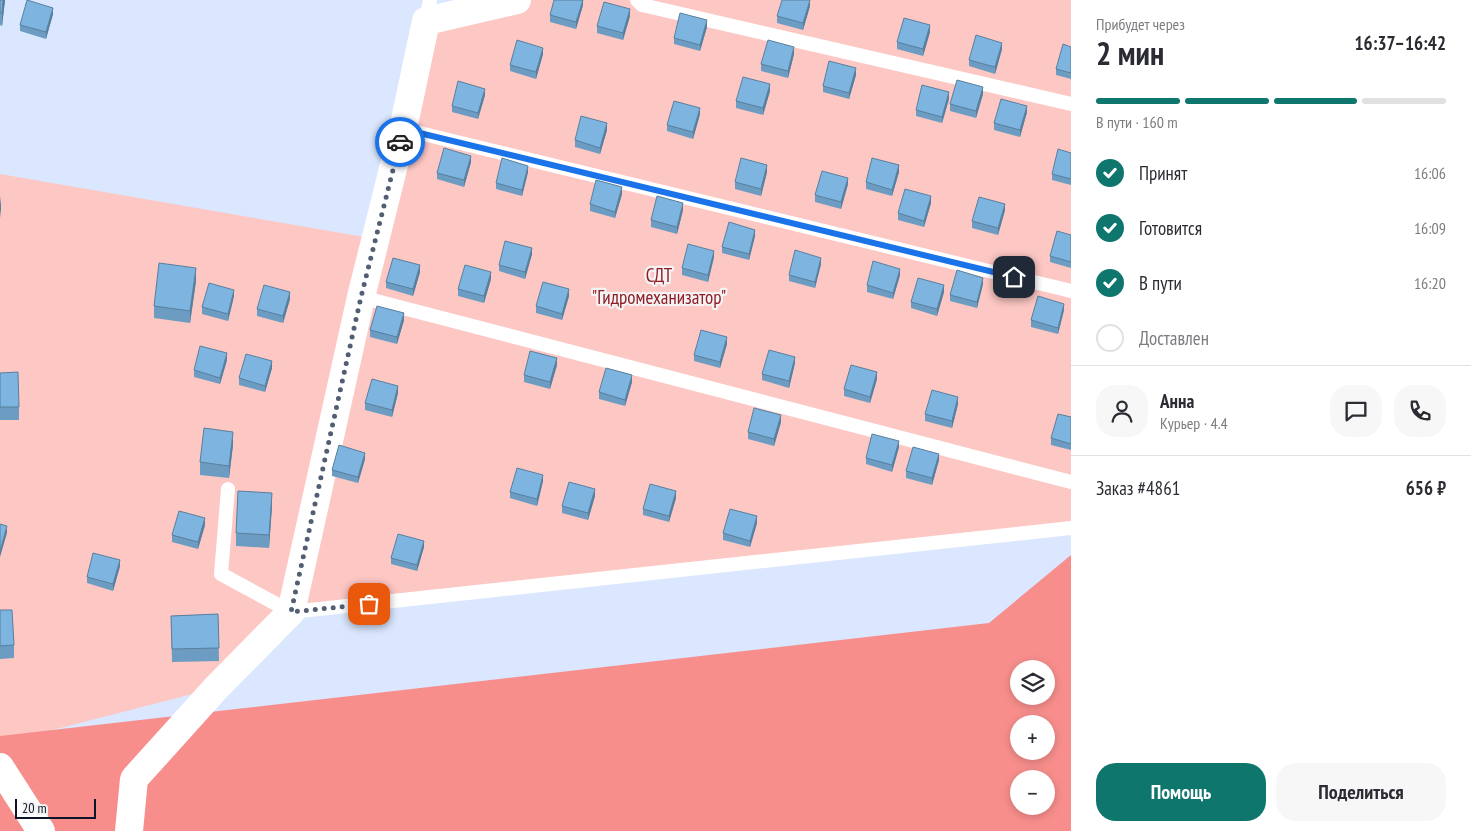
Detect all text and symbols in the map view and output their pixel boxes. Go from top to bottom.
text: Прибудет через [1096,14,1185,34]
text: 16:37–16:42 [1354,31,1446,55]
text: 2 мин [1096,32,1164,74]
text: В пути · 160 m [1096,112,1178,132]
courier [375,117,425,167]
icon: car [386,128,414,156]
icon: check [1096,159,1124,187]
text: Принят [1139,161,1187,185]
text: 16:06 [1414,163,1446,183]
icon: check [1096,214,1124,242]
text: Готовится [1139,216,1202,240]
text: 16:09 [1414,218,1446,238]
pin [993,256,1035,298]
park label: СДТ "Гидромеханизатор" [592,263,726,309]
icon: home [1000,263,1028,291]
icon: check [1096,269,1124,297]
text: В пути [1139,271,1182,295]
text: 16:20 [1414,273,1446,293]
text: Доставлен [1139,326,1209,350]
button: person [1096,385,1148,437]
button: chat [1330,385,1382,437]
button: phone [1394,385,1446,437]
text: Анна [1160,389,1194,413]
text: Курьер · 4.4 [1160,413,1228,433]
text: Заказ #4861 [1096,476,1180,500]
text: 656 ₽ [1406,476,1446,500]
pin [348,583,390,625]
icon: bag [355,590,383,618]
map controls [1010,660,1055,815]
button: layers [1010,660,1055,705]
button: + [1010,715,1055,760]
button: Помощь [1096,763,1266,821]
button: Поделиться [1276,763,1446,821]
button: − [1010,770,1055,815]
scale bar [15,796,96,819]
text: 20 m [22,799,47,817]

